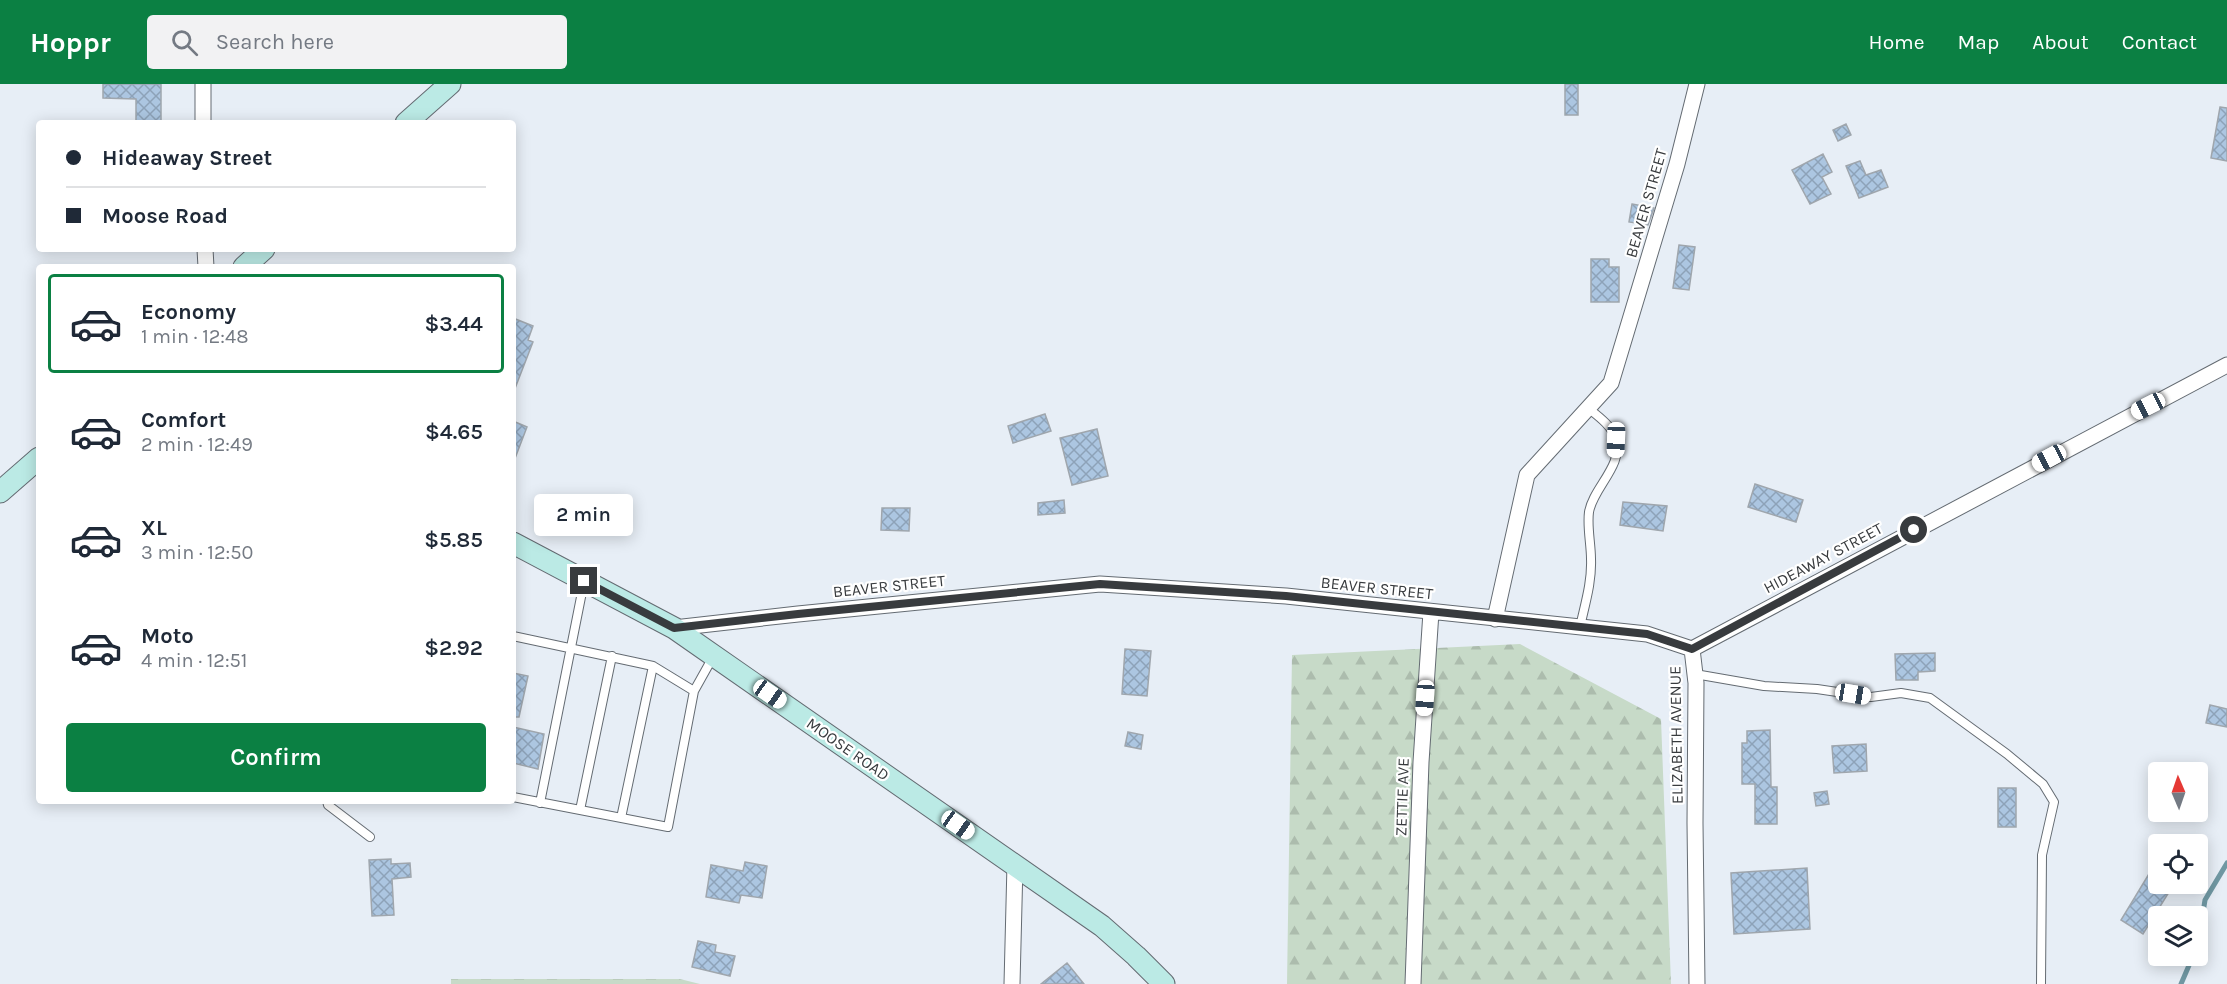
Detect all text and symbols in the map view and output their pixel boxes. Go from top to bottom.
search box [147,15,567,69]
text: Hoppr [30,26,111,59]
icon: search [168,26,201,59]
text: Search here [216,29,334,55]
text: Home [1869,30,1925,54]
text: Map [1958,30,1999,54]
text: About [2032,30,2089,54]
text: Contact [2122,30,2197,54]
text: Hideaway Street [102,145,272,171]
street label: BEAVER STREET [1621,146,1671,260]
text: Moose Road [102,203,228,229]
icon: car [69,297,123,351]
text: Economy [141,299,236,325]
text: $3.44 [424,311,483,337]
text: 1 min · 12:48 [141,325,248,348]
car [2128,390,2168,422]
icon: car [69,405,123,459]
text: Comfort [141,407,226,433]
text: $4.65 [425,419,483,445]
car [1606,422,1626,458]
text: 2 min · 12:49 [141,433,253,456]
car [2029,442,2069,474]
callout: 2 min [534,494,634,536]
text: 2 min [556,503,611,526]
icon: car [69,513,123,567]
text: XL [141,515,167,541]
route start [1900,516,1927,543]
street label: HIDEAWAY STREET [1760,519,1886,597]
text: $5.85 [424,527,483,553]
text: 3 min · 12:50 [141,541,253,564]
route end [570,567,597,594]
street label: BEAVER STREET [832,571,946,601]
street label: BEAVER STREET [1320,573,1434,603]
icon: car [69,621,123,675]
text: Moto [141,623,194,649]
text: $2.92 [424,635,483,661]
text: 4 min · 12:51 [141,649,247,672]
street label: ELIZABETH AVENUE [1665,666,1687,804]
car [750,676,790,712]
car [1415,679,1435,717]
car [1834,682,1872,706]
street label: MOOSE ROAD [803,714,893,784]
button: Confirm [66,723,486,792]
street label: ZETTIE AVE [1391,757,1413,837]
north arrow [2148,762,2208,822]
map controls [2148,762,2208,966]
car [938,807,978,843]
button: locate [2148,834,2208,894]
button: layers [2148,906,2208,966]

